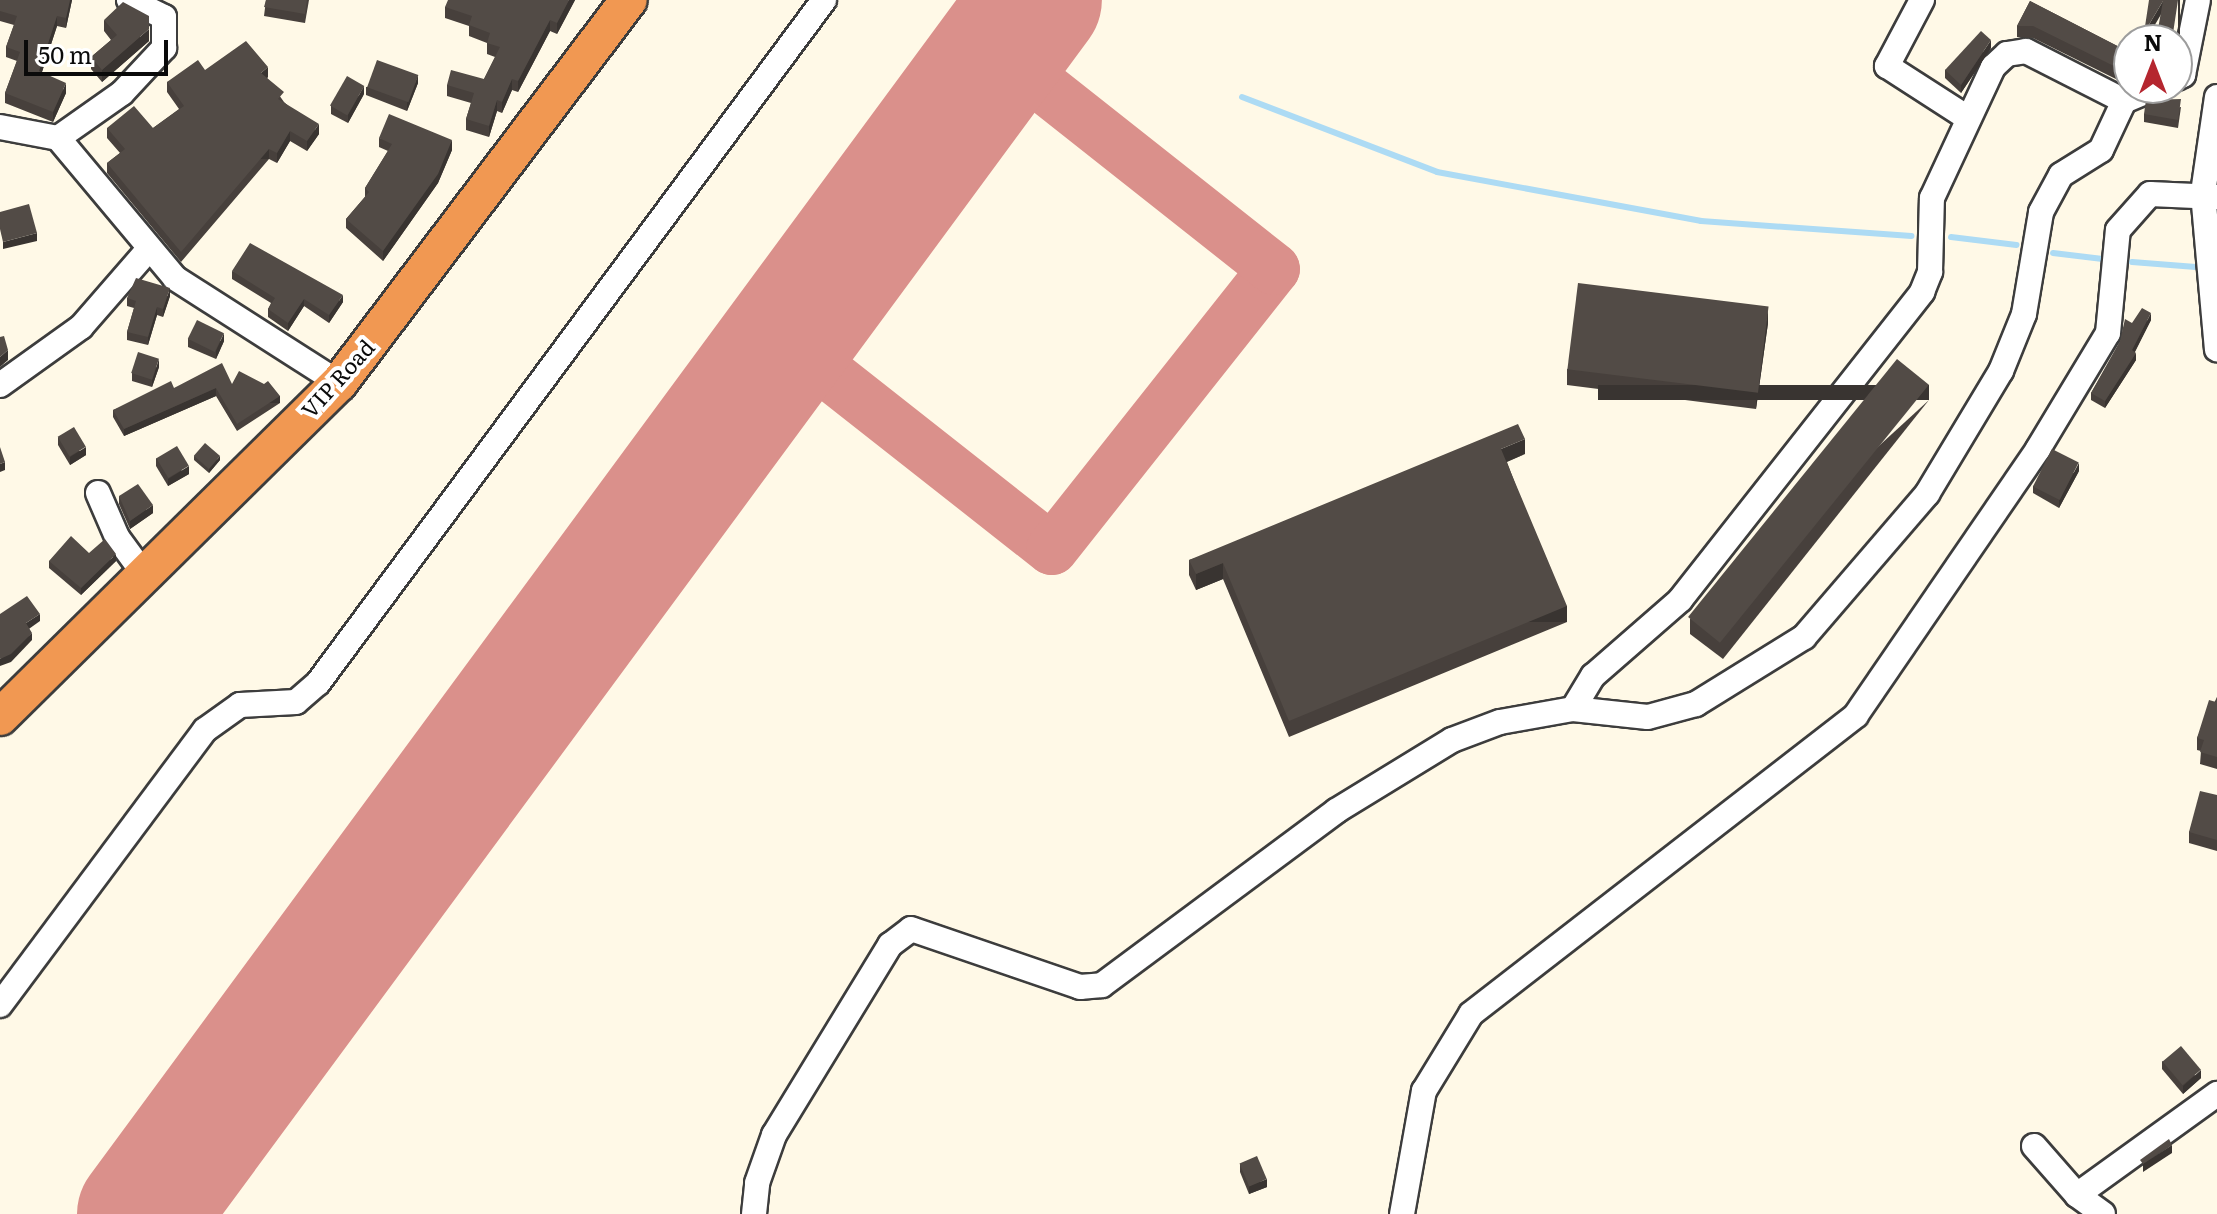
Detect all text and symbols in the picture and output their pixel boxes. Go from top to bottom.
scale bar [28,24,172,74]
north arrow [2113,24,2193,104]
text: N [2144,25,2162,58]
text: 50 m [38,36,92,71]
street label: VIP Road [295,333,379,423]

